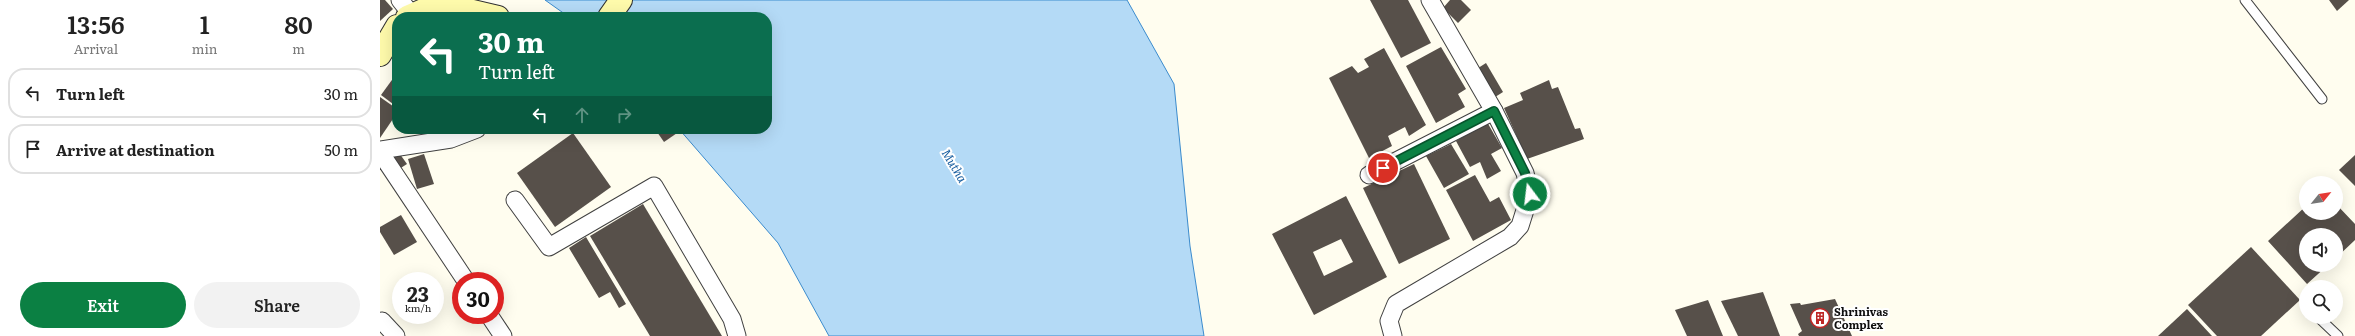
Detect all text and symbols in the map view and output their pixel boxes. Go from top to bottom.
text: 13:56 [67,6,125,41]
text: 1 [200,6,210,41]
text: 80 [285,6,313,41]
text: 30 m [478,20,544,62]
icon: left [412,28,464,80]
text: Arrival [74,39,118,58]
text: min [192,39,217,58]
text: m [292,39,305,58]
text: Turn left [478,58,555,85]
icon: left [22,82,44,104]
text: Turn left [56,82,125,105]
text: 30 m [324,82,358,105]
icon: left [529,104,551,126]
icon: ahead [571,104,593,126]
icon: right [613,104,635,126]
icon: arrive [22,138,44,160]
text: Arrive at destination [56,138,215,161]
text: 50 m [324,138,358,161]
water label: Mutha [938,145,972,186]
pin [1366,151,1400,185]
icon: arrive [1372,157,1394,179]
position arrow [1509,173,1551,215]
north arrow [2299,176,2343,220]
map controls [2299,176,2343,324]
button: sound [2299,228,2343,272]
speed limit sign: 30 [452,272,504,324]
text: 23 [407,278,429,308]
button: search [2299,280,2343,324]
button: Exit [20,282,186,328]
button: Share [194,282,360,328]
text: km/h [405,300,431,315]
place label: Shrinivas Complex [1834,303,1889,332]
building icon: Shrinivas Complex [1809,307,1831,329]

